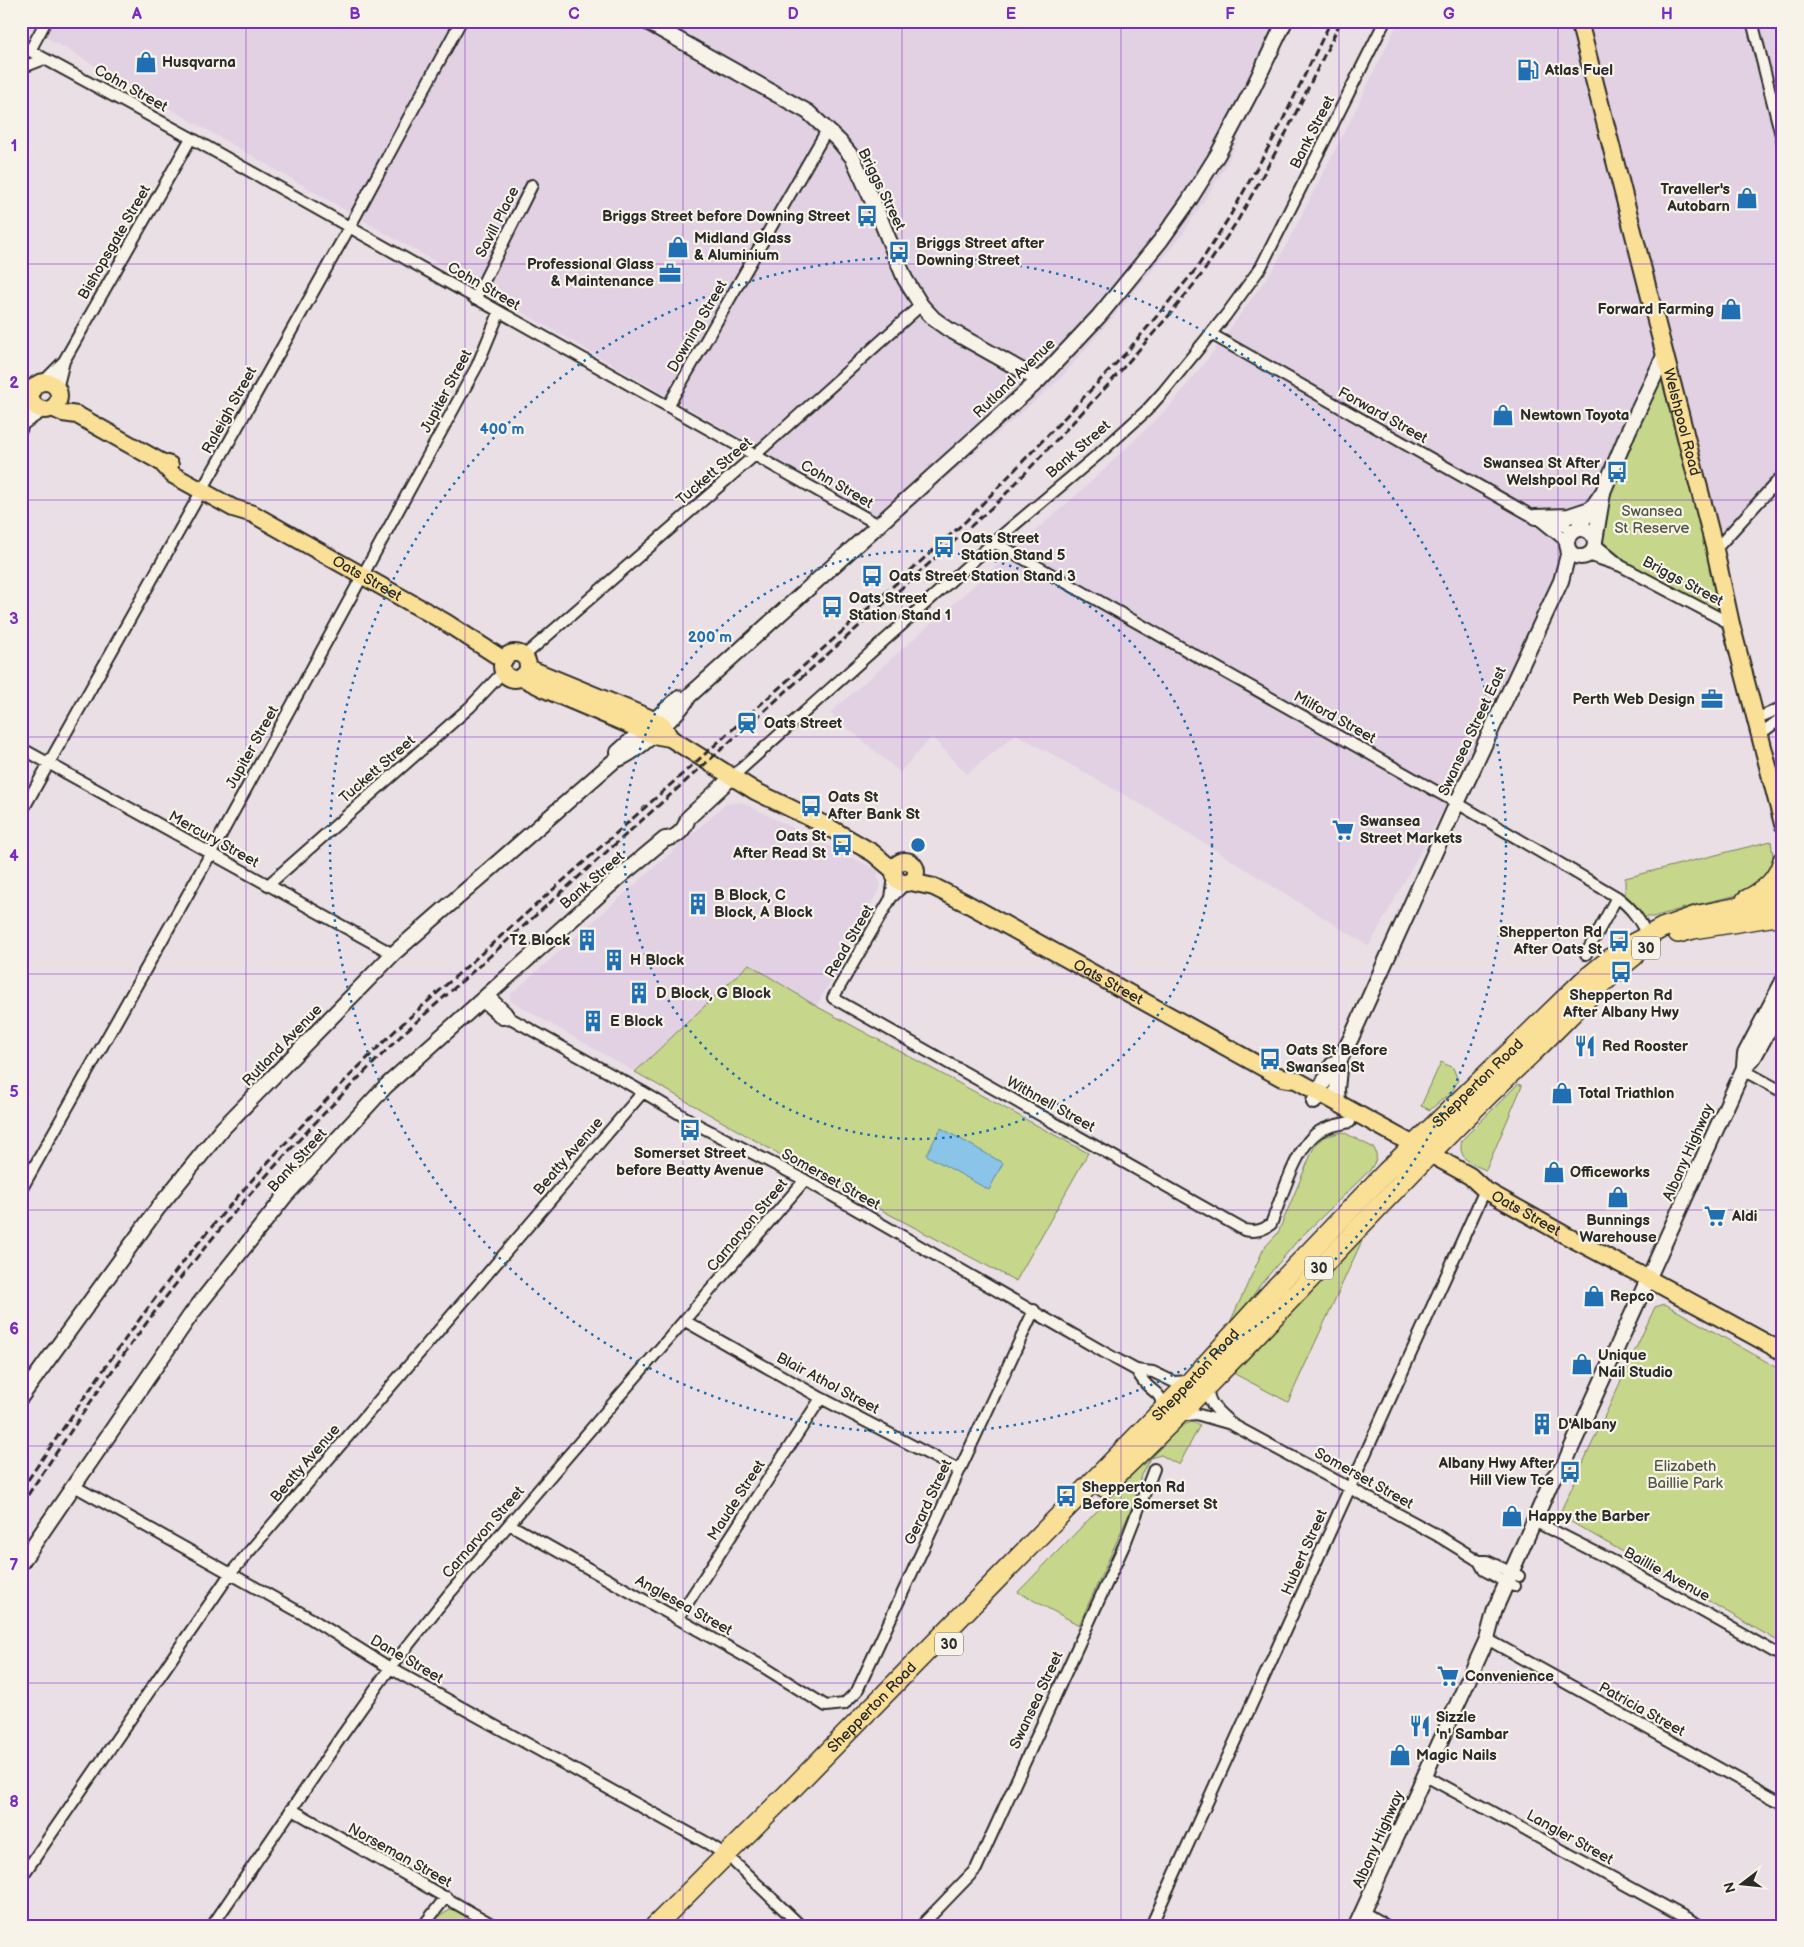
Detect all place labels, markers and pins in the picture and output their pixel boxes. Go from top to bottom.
shop icon: Husqvarna [133,49,159,75]
place label: Husqvarna [162,53,236,72]
fuel station icon: Atlas Fuel [1515,57,1541,83]
place label: Atlas Fuel [1544,61,1613,80]
place label: Traveller's Autobarn [1660,180,1730,216]
shop icon: Traveller's Autobarn [1734,185,1760,211]
bus stop icon: Briggs Street before Downing Street [854,203,880,229]
place label: Briggs Street before Downing Street [602,207,850,226]
place label: Midland Glass & Aluminium [694,229,791,265]
shop icon: Midland Glass & Aluminium [665,234,691,260]
place label: Briggs Street after Downing Street [916,234,1045,270]
bus stop icon: Briggs Street after Downing Street [886,239,912,265]
place label: Professional Glass & Maintenance [527,255,654,291]
office icon: Professional Glass & Maintenance [657,260,683,286]
shop icon: Forward Farming [1718,296,1744,322]
place label: Forward Farming [1598,300,1714,319]
shop icon: Newtown Toyota [1490,402,1516,428]
place label: Newtown Toyota [1520,406,1629,425]
place label: Swansea St After Welshpool Rd [1483,454,1601,490]
bus stop icon: Swansea St After Welshpool Rd [1604,459,1630,485]
place label: Oats Street Station Stand 5 [961,529,1066,565]
bus stop icon: Oats Street Station Stand 5 [931,534,957,560]
bus stop icon: Oats Street Station Stand 3 [859,563,885,589]
place label: Oats Street Station Stand 3 [889,567,1076,586]
place label: Oats Street Station Stand 1 [849,589,951,625]
bus stop icon: Oats Street Station Stand 1 [819,594,845,620]
office icon: Perth Web Design [1699,686,1725,712]
place label: Perth Web Design [1573,690,1695,709]
station icon: Oats Street [734,710,760,736]
place label: Oats Street [764,714,842,733]
place label: Oats St After Bank St [827,788,920,824]
bus stop icon: Oats St After Bank St [798,793,824,819]
place label: Swansea Street Markets [1360,812,1462,848]
supermarket icon: Swansea Street Markets [1330,817,1356,843]
place label: Oats St After Read St [732,827,826,863]
bus stop icon: Oats St After Read St [829,832,855,858]
centre of rings [909,836,927,854]
place label: B Block, C Block, A Block [714,886,813,922]
building icon: B Block, C Block, A Block [685,891,711,917]
place label: Shepperton Rd After Oats St [1499,923,1602,959]
building icon: T2 Block [574,927,600,953]
bus stop icon: Shepperton Rd After Oats St [1606,928,1632,954]
place label: T2 Block [509,931,570,950]
building icon: H Block [601,947,627,973]
place label: H Block [630,951,684,970]
bus stop icon: Shepperton Rd After Albany Hwy [1608,959,1634,985]
building icon: D Block, G Block [626,980,652,1006]
place label: D Block, G Block [656,984,771,1003]
place label: Shepperton Rd After Albany Hwy [1562,986,1679,1022]
building icon: E Block [580,1008,606,1034]
place label: E Block [610,1012,663,1031]
restaurant icon: Red Rooster [1572,1033,1598,1059]
place label: Red Rooster [1602,1037,1689,1056]
place label: Oats St Before Swansea St [1286,1041,1388,1077]
bus stop icon: Oats St Before Swansea St [1257,1046,1283,1072]
shop icon: Total Triathlon [1549,1080,1575,1106]
place label: Total Triathlon [1578,1084,1674,1103]
bus stop icon: Somerset Street before Beatty Avenue [677,1117,703,1143]
place label: Somerset Street before Beatty Avenue [616,1144,764,1180]
shop icon: Officeworks [1541,1159,1567,1185]
place label: Officeworks [1570,1163,1650,1182]
shop icon: Bunnings Warehouse [1605,1184,1631,1210]
supermarket icon: Aldi [1702,1203,1728,1229]
place label: Aldi [1731,1207,1757,1226]
place label: Bunnings Warehouse [1579,1211,1657,1247]
shop icon: Repco [1581,1283,1607,1309]
place label: Repco [1610,1287,1655,1306]
place label: Unique Nail Studio [1598,1346,1673,1382]
shop icon: Unique Nail Studio [1569,1351,1595,1377]
building icon: D'Albany [1529,1411,1555,1437]
place label: D'Albany [1558,1415,1617,1434]
place label: Albany Hwy After Hill View Tce [1438,1454,1555,1490]
bus stop icon: Albany Hwy After Hill View Tce [1557,1459,1583,1485]
place label: Shepperton Rd Before Somerset St [1082,1478,1217,1514]
bus stop icon: Shepperton Rd Before Somerset St [1053,1483,1079,1509]
shop icon: Happy the Barber [1499,1503,1525,1529]
place label: Happy the Barber [1528,1507,1651,1526]
supermarket icon: Convenience [1435,1663,1461,1689]
place label: Convenience [1465,1667,1554,1686]
place label: Sizzle 'n' Sambar [1436,1708,1510,1744]
restaurant icon: Sizzle 'n' Sambar [1407,1713,1433,1739]
shop icon: Magic Nails [1387,1742,1413,1768]
place label: Magic Nails [1416,1746,1497,1765]

